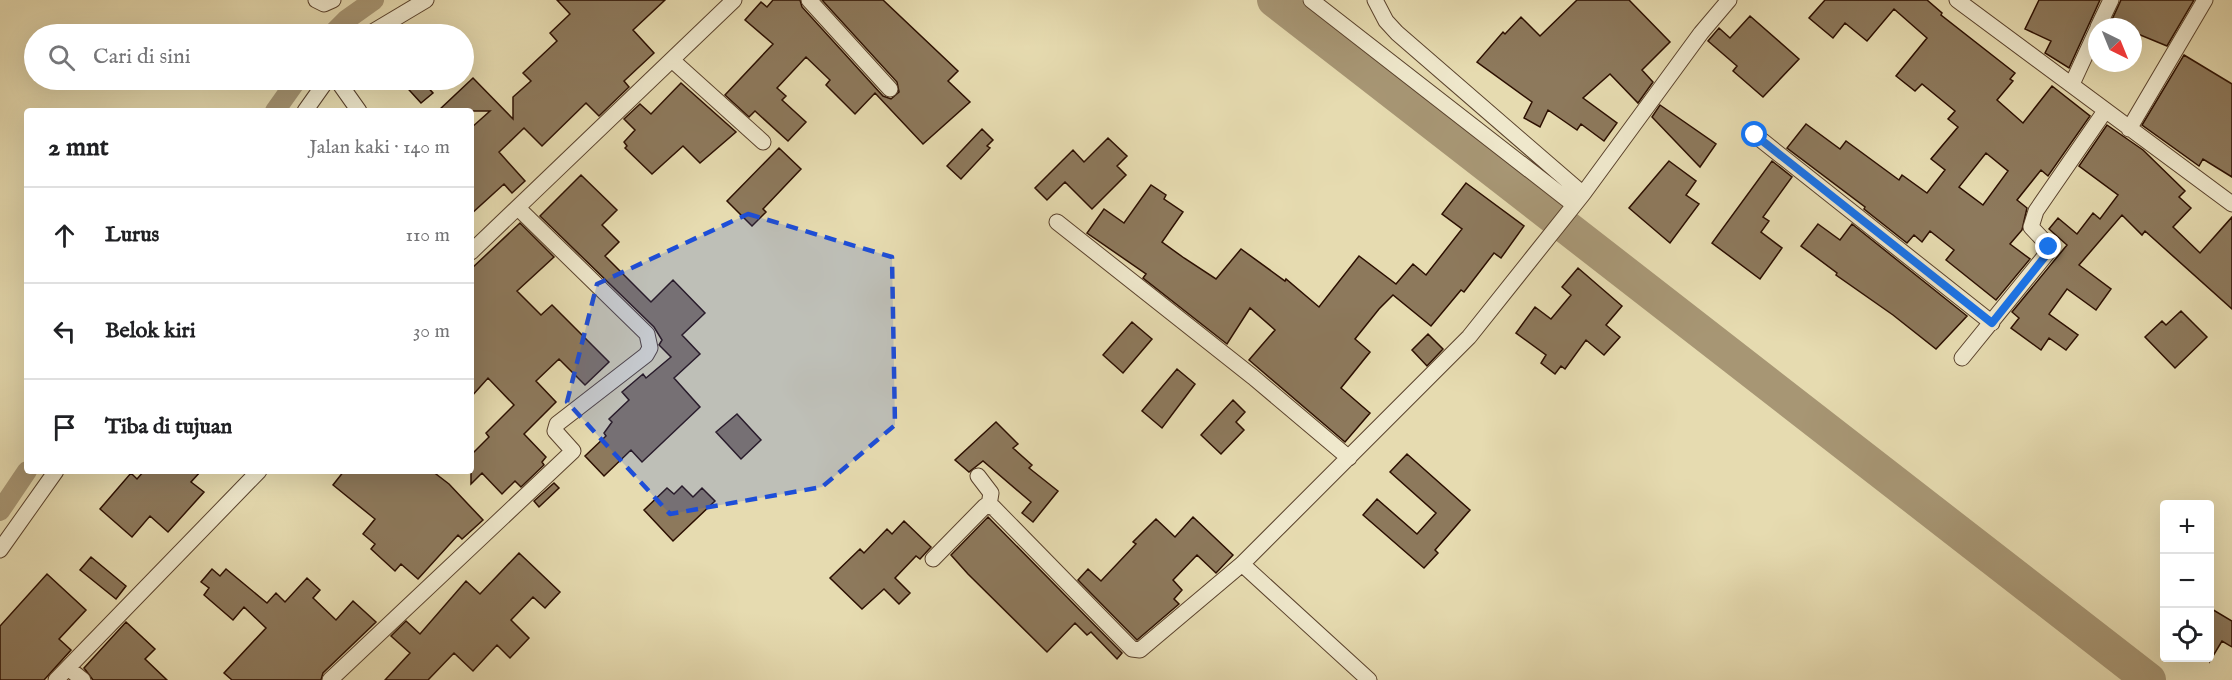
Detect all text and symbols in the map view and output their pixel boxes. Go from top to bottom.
north arrow [2088,18,2142,72]
search box [24,24,474,90]
icon: search [45,41,78,74]
text: Cari di sini [93,43,191,71]
route start [1741,121,1767,147]
text: 2 mnt [48,131,109,164]
text: Jalan kaki · 140 m [309,135,450,160]
icon: ahead [48,219,81,252]
text: Lurus [105,221,159,249]
text: 110 m [406,223,450,248]
route end [2035,233,2061,259]
icon: left [48,315,81,348]
text: Belok kiri [105,317,196,345]
text: 30 m [413,319,450,344]
icon: arrive [48,411,81,444]
text: Tiba di tujuan [105,413,232,441]
map controls [2160,500,2214,662]
button: + [2160,500,2214,554]
button: − [2160,554,2214,608]
button: locate [2160,608,2214,662]

